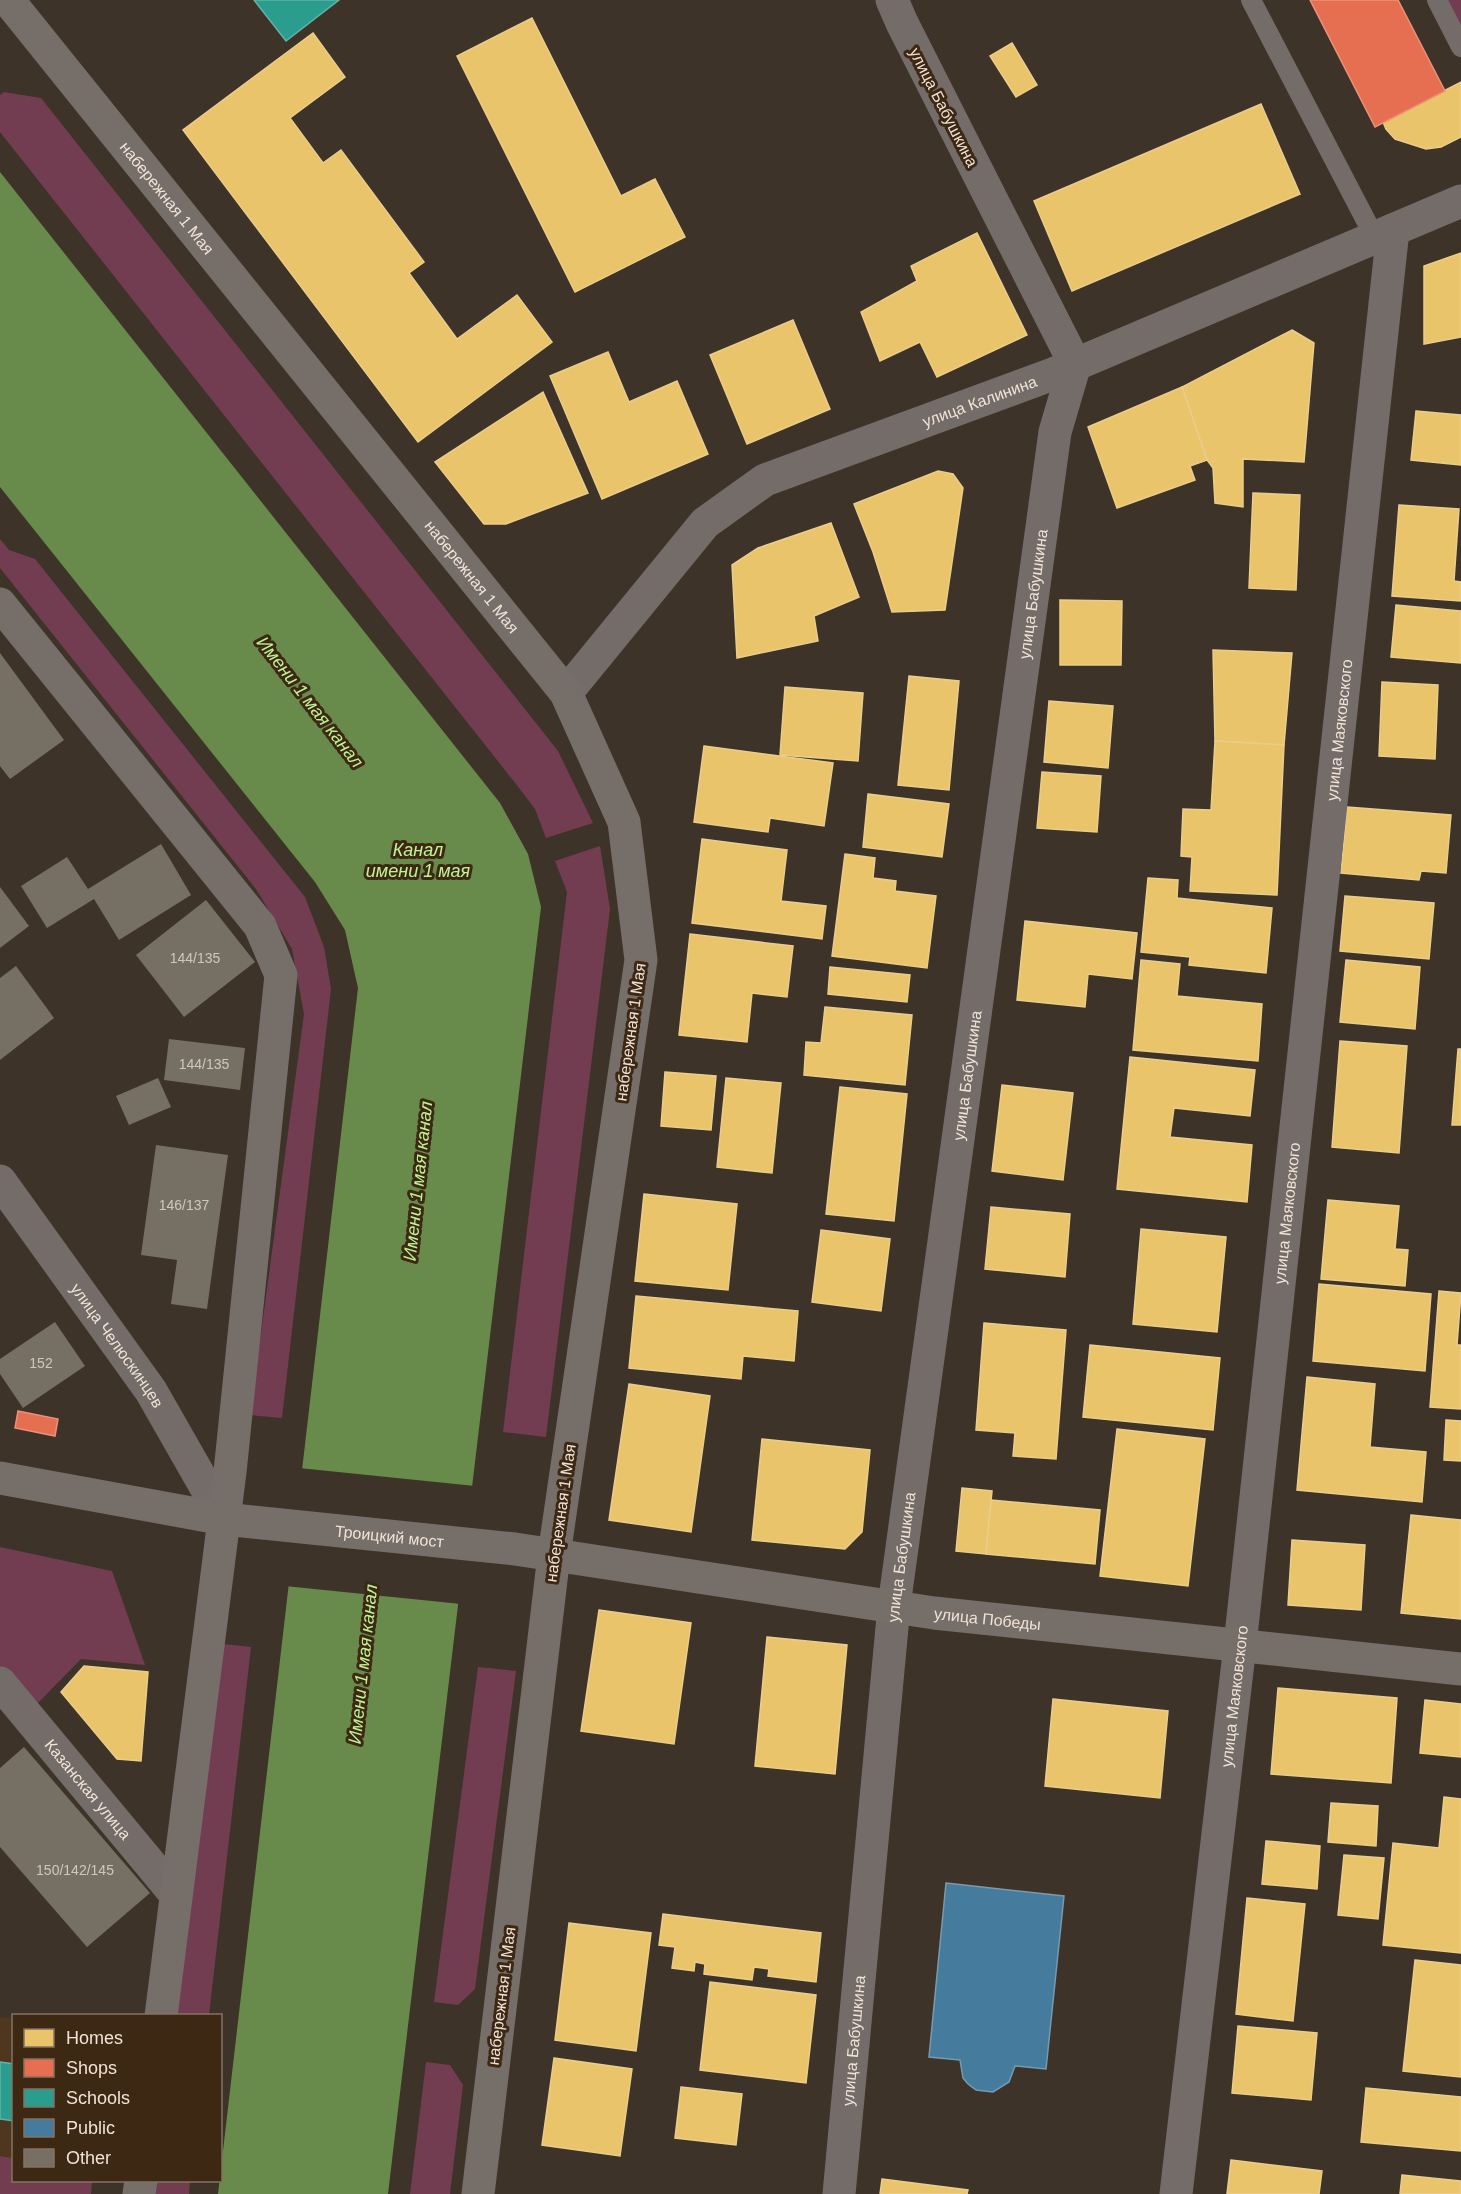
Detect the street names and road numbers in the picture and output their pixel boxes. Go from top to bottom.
street label: улица Бабушкина [906,45,981,170]
street label: набережная 1 Мая [117,139,217,258]
street label: улица Калинина [920,373,1039,430]
street label: набережная 1 Мая [421,517,522,636]
street label: улица Бабушкина [1016,528,1051,660]
street label: улица Маяковского [1323,658,1356,802]
street label: набережная 1 Мая [612,962,649,1102]
street label: улица Бабушкина [950,1009,985,1142]
street label: улица Маяковского [1271,1141,1303,1285]
street label: улица Челюскинцев [67,1280,167,1411]
street label: набережная 1 Мая [542,1443,579,1583]
street label: улица Бабушкина [885,1491,919,1623]
street label: Троицкий мост [334,1522,445,1551]
street label: улица Победы [933,1605,1042,1633]
street label: улица Маяковского [1218,1625,1251,1768]
street label: Казанская улица [41,1736,134,1843]
street label: набережная 1 Мая [485,1926,518,2066]
street label: улица Бабушкина [839,1975,868,2107]

